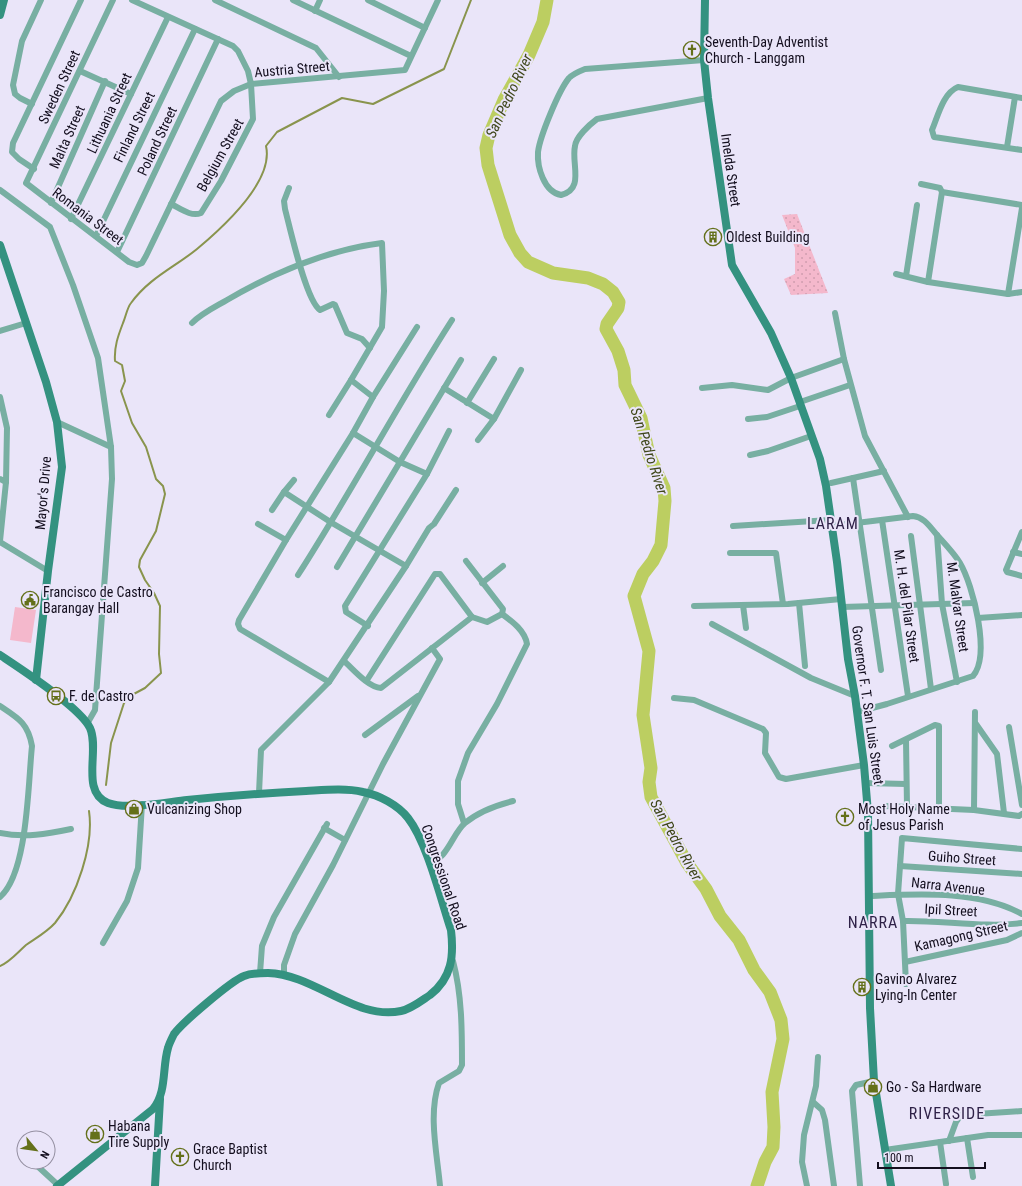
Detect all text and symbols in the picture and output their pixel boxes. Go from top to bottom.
place label: Seventh-Day Adventist Church - Langgam [705,34,828,66]
church icon: Seventh-Day Adventist Church - Langgam [682,40,702,60]
street label: Sweden Street [35,48,83,126]
water label: San Pedro River [482,51,537,141]
street label: Austria Street [254,58,330,80]
street label: Lithuania Street [83,70,135,156]
street label: Finland Street [110,89,158,165]
street label: Malta Street [46,103,88,171]
street label: Poland Street [134,104,180,178]
street label: Belgium Street [193,116,247,194]
street label: Imelda Street [718,132,744,208]
street label: Romania Street [49,184,127,248]
building icon: Oldest Building [703,227,723,247]
place label: Oldest Building [726,229,810,245]
water label: San Pedro River [626,405,672,497]
street label: Mayor's Drive [32,455,54,530]
district label: LARAM [807,514,859,533]
street label: M. H. del Pilar Street [891,548,923,664]
street label: M. Malvar Street [944,561,972,653]
place label: Francisco de Castro Barangay Hall [43,584,153,616]
public building icon: Francisco de Castro Barangay Hall [20,590,40,610]
street label: Governor F. T. San Luis Street [849,624,887,786]
bus stop icon: F. de Castro [46,686,66,706]
place label: F. de Castro [69,688,134,704]
water label: San Pedro River [646,796,706,884]
shop icon: Vulcanizing Shop [124,799,144,819]
place label: Vulcanizing Shop [147,801,242,817]
place label: Most Holy Name of Jesus Parish [858,801,950,833]
church icon: Most Holy Name of Jesus Parish [835,807,855,827]
street label: Congressional Road [418,822,470,932]
street label: Guiho Street [927,848,997,868]
street label: Narra Avenue [910,874,986,898]
street label: Ipil Street [924,901,978,919]
district label: NARRA [848,913,898,932]
street label: Kamagong Street [913,917,1009,955]
place label: Gavino Alvarez Lying-In Center [875,971,957,1003]
building icon: Gavino Alvarez Lying-In Center [852,977,872,997]
shop icon: Go - Sa Hardware [863,1077,883,1097]
place label: Go - Sa Hardware [886,1079,982,1095]
district label: RIVERSIDE [909,1104,985,1123]
place label: Habana Tire Supply [108,1118,169,1150]
shop icon: Habana Tire Supply [85,1124,105,1144]
north arrow [16,1130,56,1170]
place label: Grace Baptist Church [193,1141,267,1173]
scale bar [878,1144,985,1170]
church icon: Grace Baptist Church [170,1147,190,1167]
text: N [37,1149,52,1161]
text: 100 m [884,1151,914,1165]

